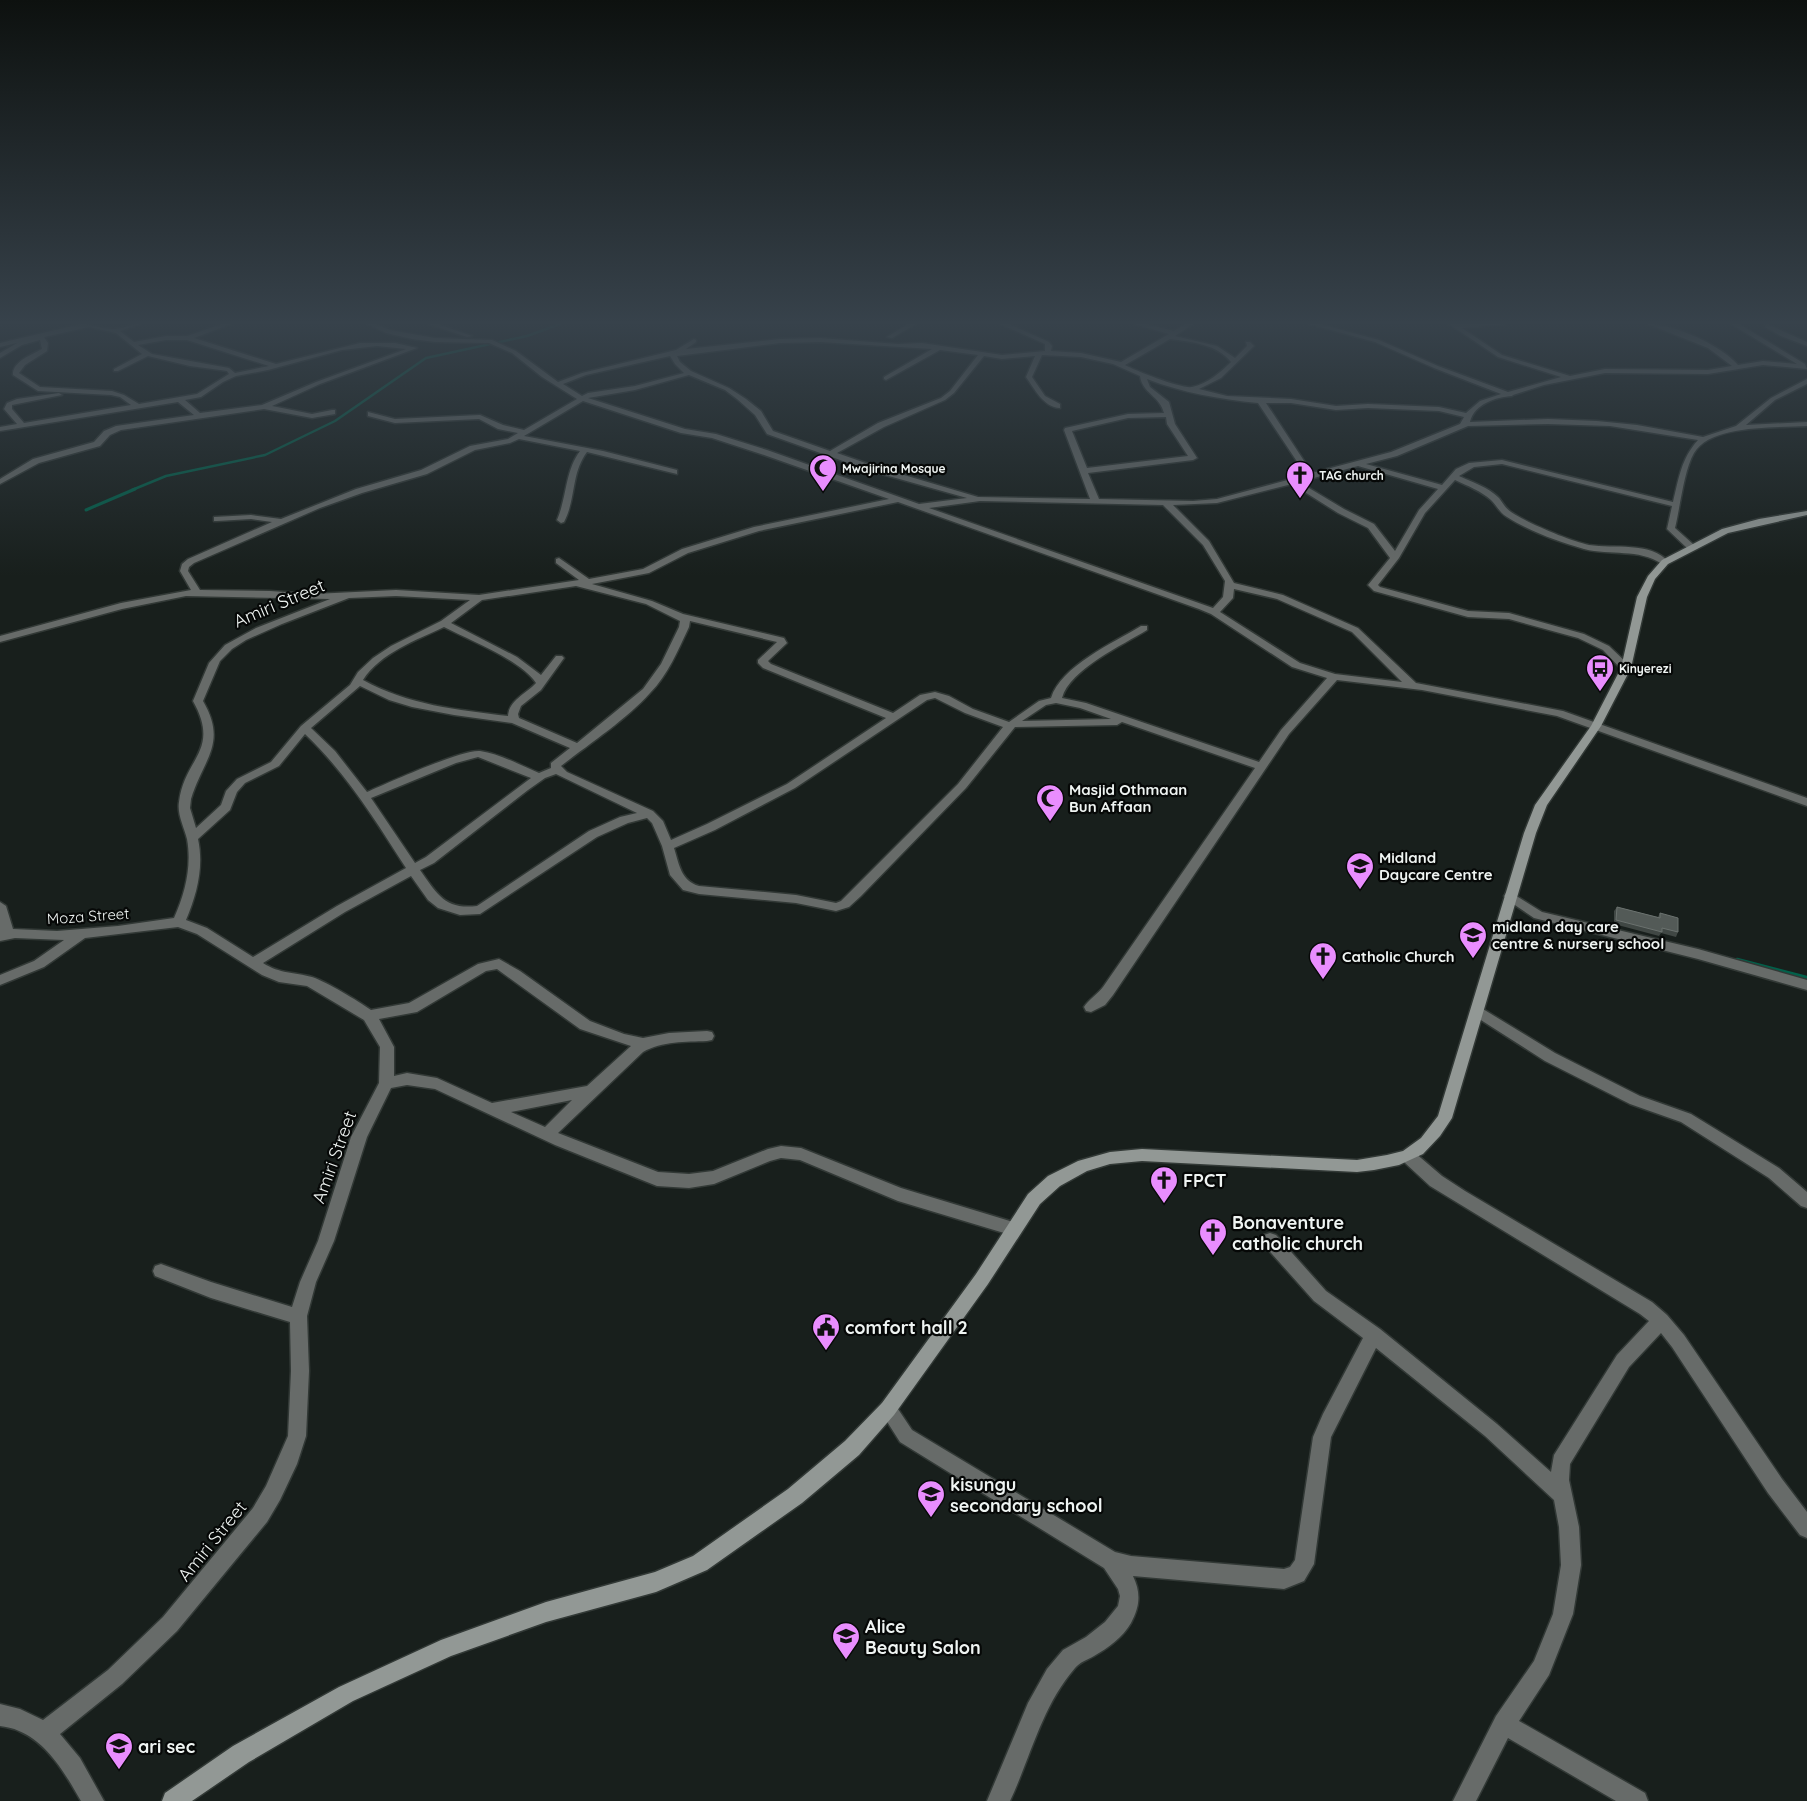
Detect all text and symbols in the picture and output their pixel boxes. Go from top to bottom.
mosque icon: Mwajirina Mosque [808,453,838,492]
church icon: TAG church [1285,460,1315,499]
place label: Mwajirina Mosque [842,461,946,476]
place label: TAG church [1319,468,1384,483]
street label: Amiri Street [230,574,328,632]
bus stop icon: Kinyerezi [1585,653,1615,692]
place label: Kinyerezi [1619,661,1672,676]
place label: Masjid Othmaan Bun Affaan [1069,780,1187,816]
mosque icon: Masjid Othmaan Bun Affaan [1035,783,1065,822]
place label: Midland Daycare Centre [1379,848,1493,884]
school or university icon: Midland Daycare Centre [1345,851,1375,890]
street label: Moza Street [46,904,130,928]
place label: midland day care centre & nursery school [1492,917,1664,953]
school or university icon: midland day care centre & nursery school [1458,920,1488,959]
church icon: Catholic Church [1308,941,1338,980]
place label: Catholic Church [1342,947,1454,966]
street label: Amiri Street [307,1108,361,1206]
church icon: FPCT [1149,1165,1179,1204]
place label: FPCT [1183,1169,1227,1192]
place label: Bonaventure catholic church [1232,1211,1363,1255]
church icon: Bonaventure catholic church [1198,1217,1228,1256]
public building icon: comfort hall 2 [811,1312,841,1351]
place label: comfort hall 2 [845,1316,968,1339]
place label: kisungu secondary school [950,1473,1103,1517]
school or university icon: kisungu secondary school [916,1479,946,1518]
street label: Amiri Street [173,1496,251,1586]
place label: Alice Beauty Salon [865,1615,981,1659]
school or university icon: Alice Beauty Salon [831,1621,861,1660]
school or university icon: ari sec [104,1731,134,1770]
place label: ari sec [138,1735,195,1758]

